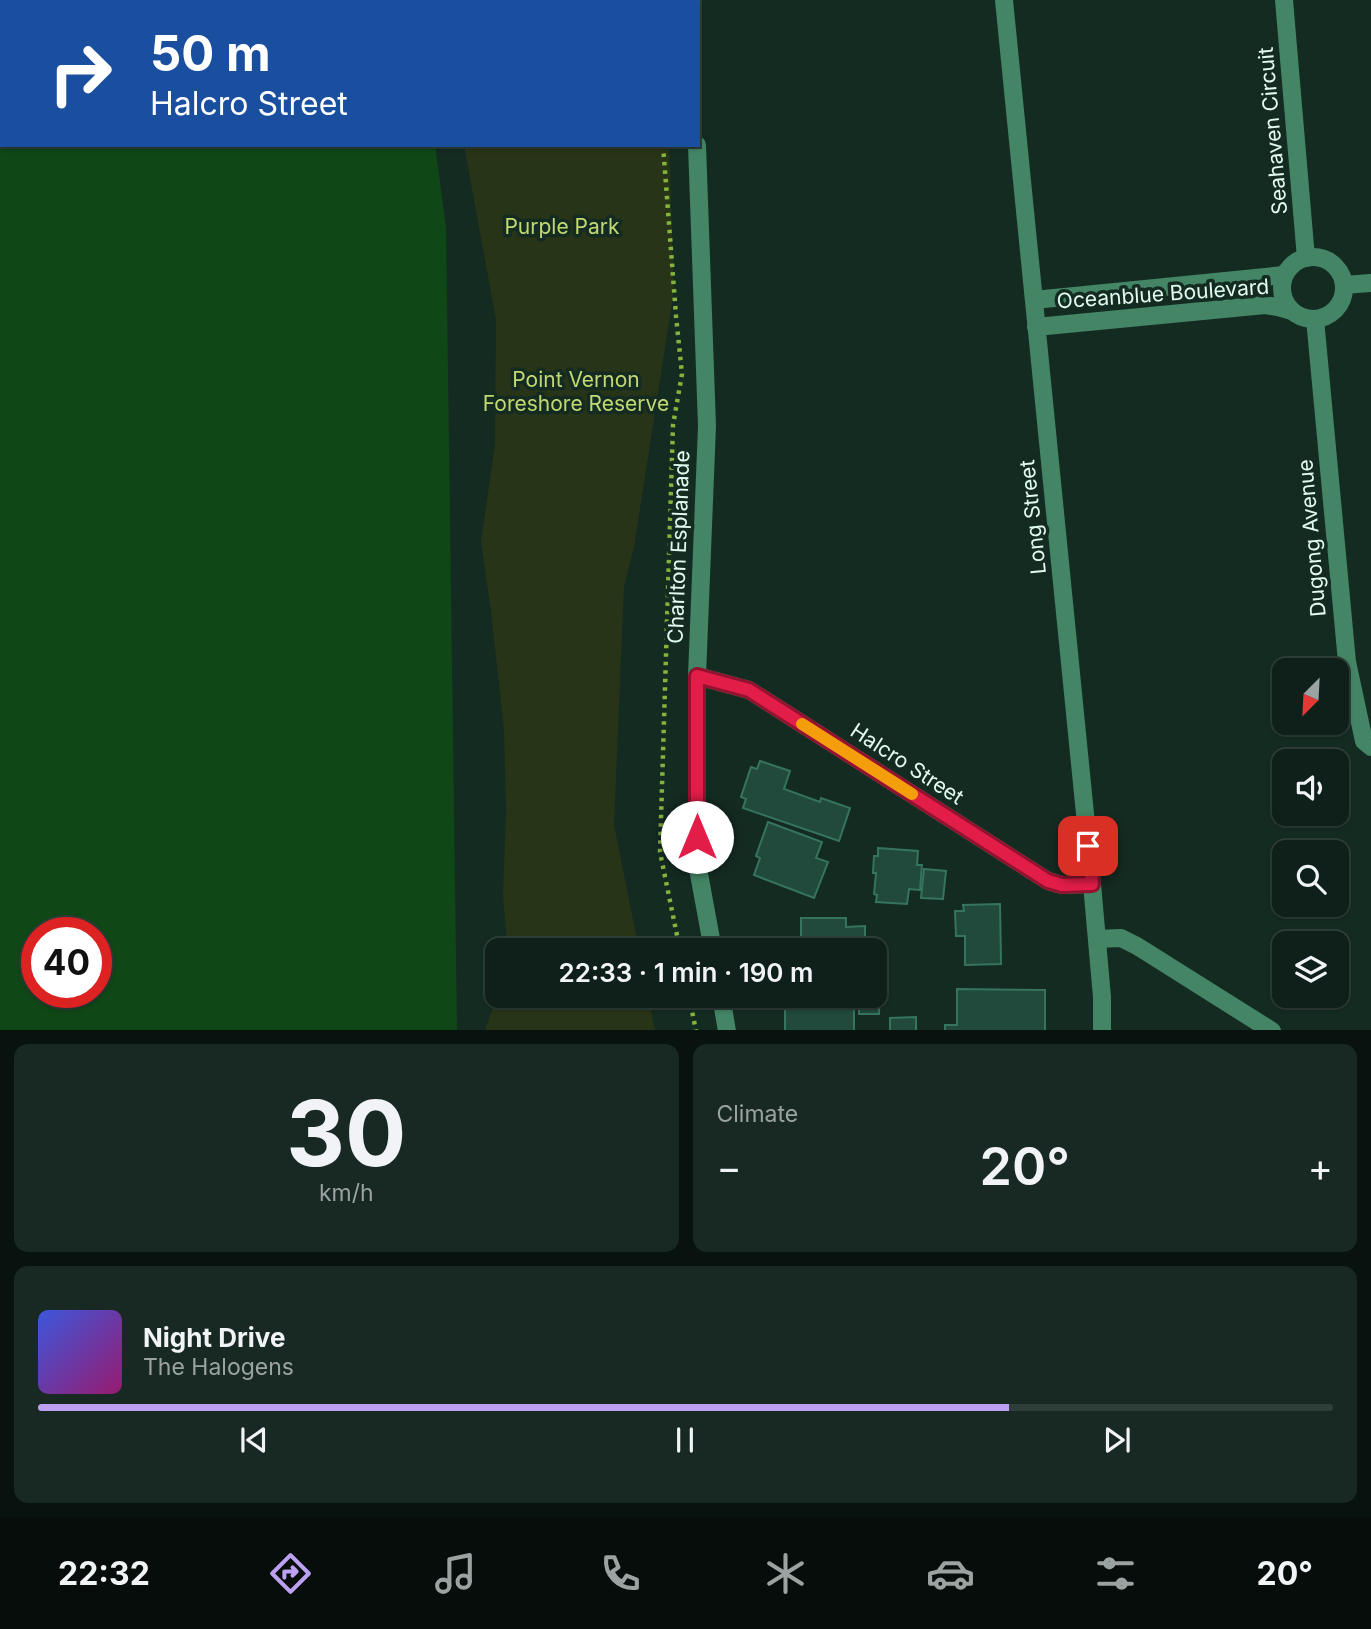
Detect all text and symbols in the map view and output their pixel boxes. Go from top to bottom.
text: 50 m [150,24,271,83]
icon: right [35,28,126,119]
street label: Seahaven Circuit [1253,46,1292,216]
text: Halcro Street [150,84,348,123]
park label: Purple Park [504,214,620,239]
street label: Oceanblue Boulevard [1056,274,1270,313]
park label: Point Vernon Foreshore Reserve [483,367,669,416]
street label: Charlton Esplanade [663,450,694,644]
street label: Long Street [1014,458,1051,576]
street label: Dugong Avenue [1292,458,1331,618]
north arrow [1272,658,1349,735]
map controls [1272,658,1349,1008]
street label: Halcro Street [846,718,969,809]
button: sound [1272,749,1349,826]
position arrow [660,800,734,874]
pin [1058,816,1118,876]
icon: arrive [1069,827,1107,865]
button: search [1272,840,1349,917]
speed limit sign: 40 [21,917,112,1008]
button: layers [1272,931,1349,1008]
text: 22:33 · 1 min · 190 m [559,957,813,988]
text: 30 [286,1078,406,1188]
text: Climate [717,1100,798,1128]
text: 20° [979,1135,1070,1198]
text: − [717,1144,742,1190]
text: + [1308,1144,1333,1190]
text: km/h [319,1179,374,1207]
text: Night Drive [143,1322,285,1353]
text: The Halogens [143,1353,294,1381]
icon: previous [235,1421,273,1459]
icon: pause [666,1421,704,1459]
icon: next [1098,1421,1136,1459]
icon: directions [266,1549,315,1598]
icon: music [431,1549,480,1598]
icon: phone [596,1549,645,1598]
icon: climate [761,1549,810,1598]
icon: car [926,1549,975,1598]
icon: filters [1091,1549,1140,1598]
text: 22:32 [58,1554,150,1593]
text: 20° [1257,1554,1313,1593]

